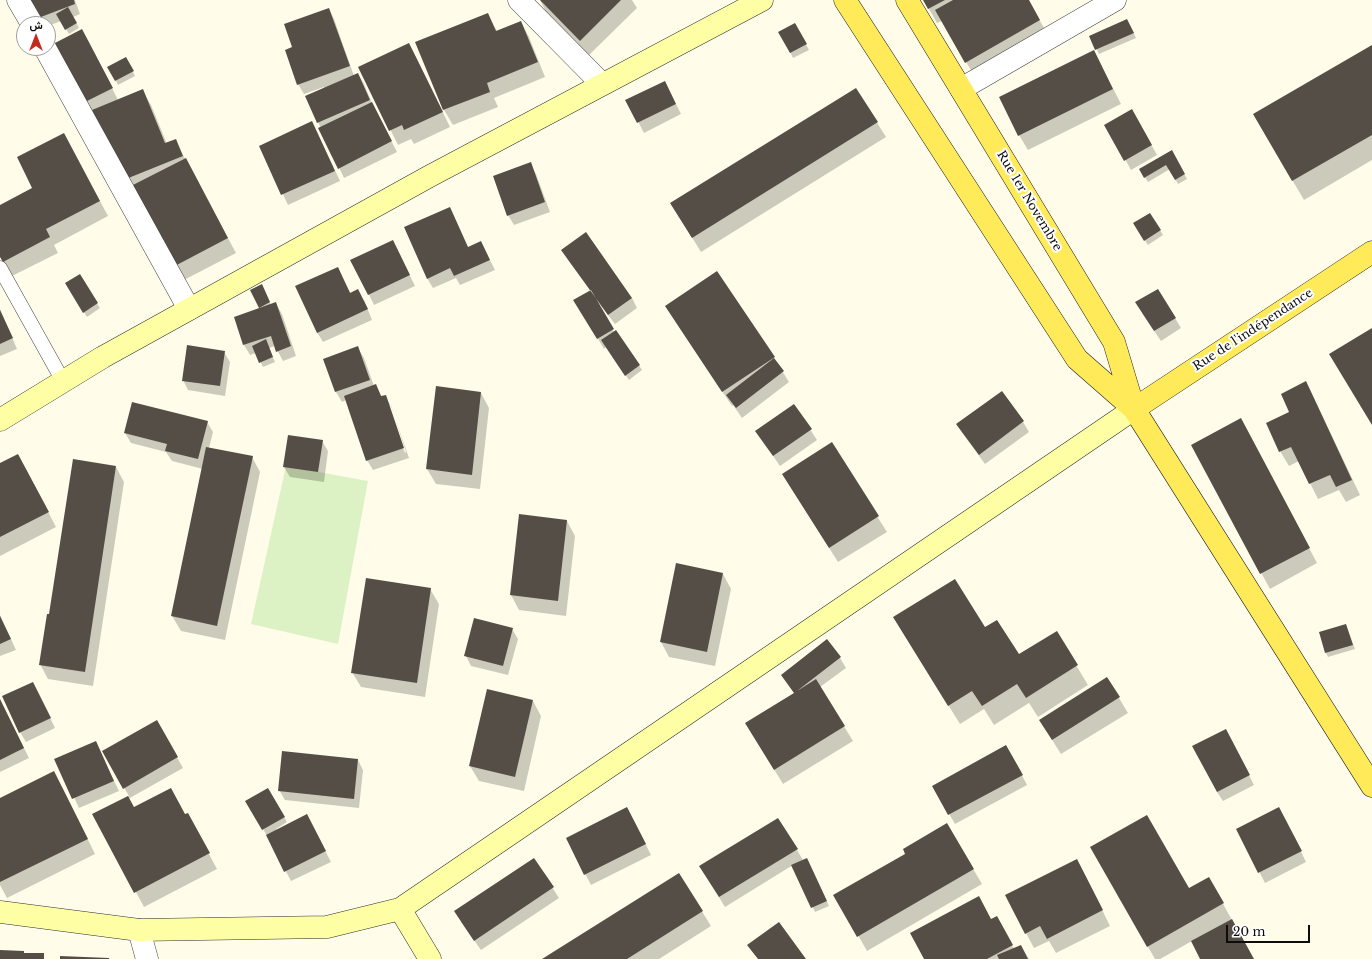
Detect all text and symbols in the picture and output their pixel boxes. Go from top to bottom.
north arrow [16,16,56,56]
text: ش [29,18,43,32]
street label: Rue 1er Novembre [993,148,1065,254]
street label: Rue de l'indépendance [1191,286,1315,374]
scale bar [1228,917,1312,943]
text: 20 m [1233,924,1265,939]

